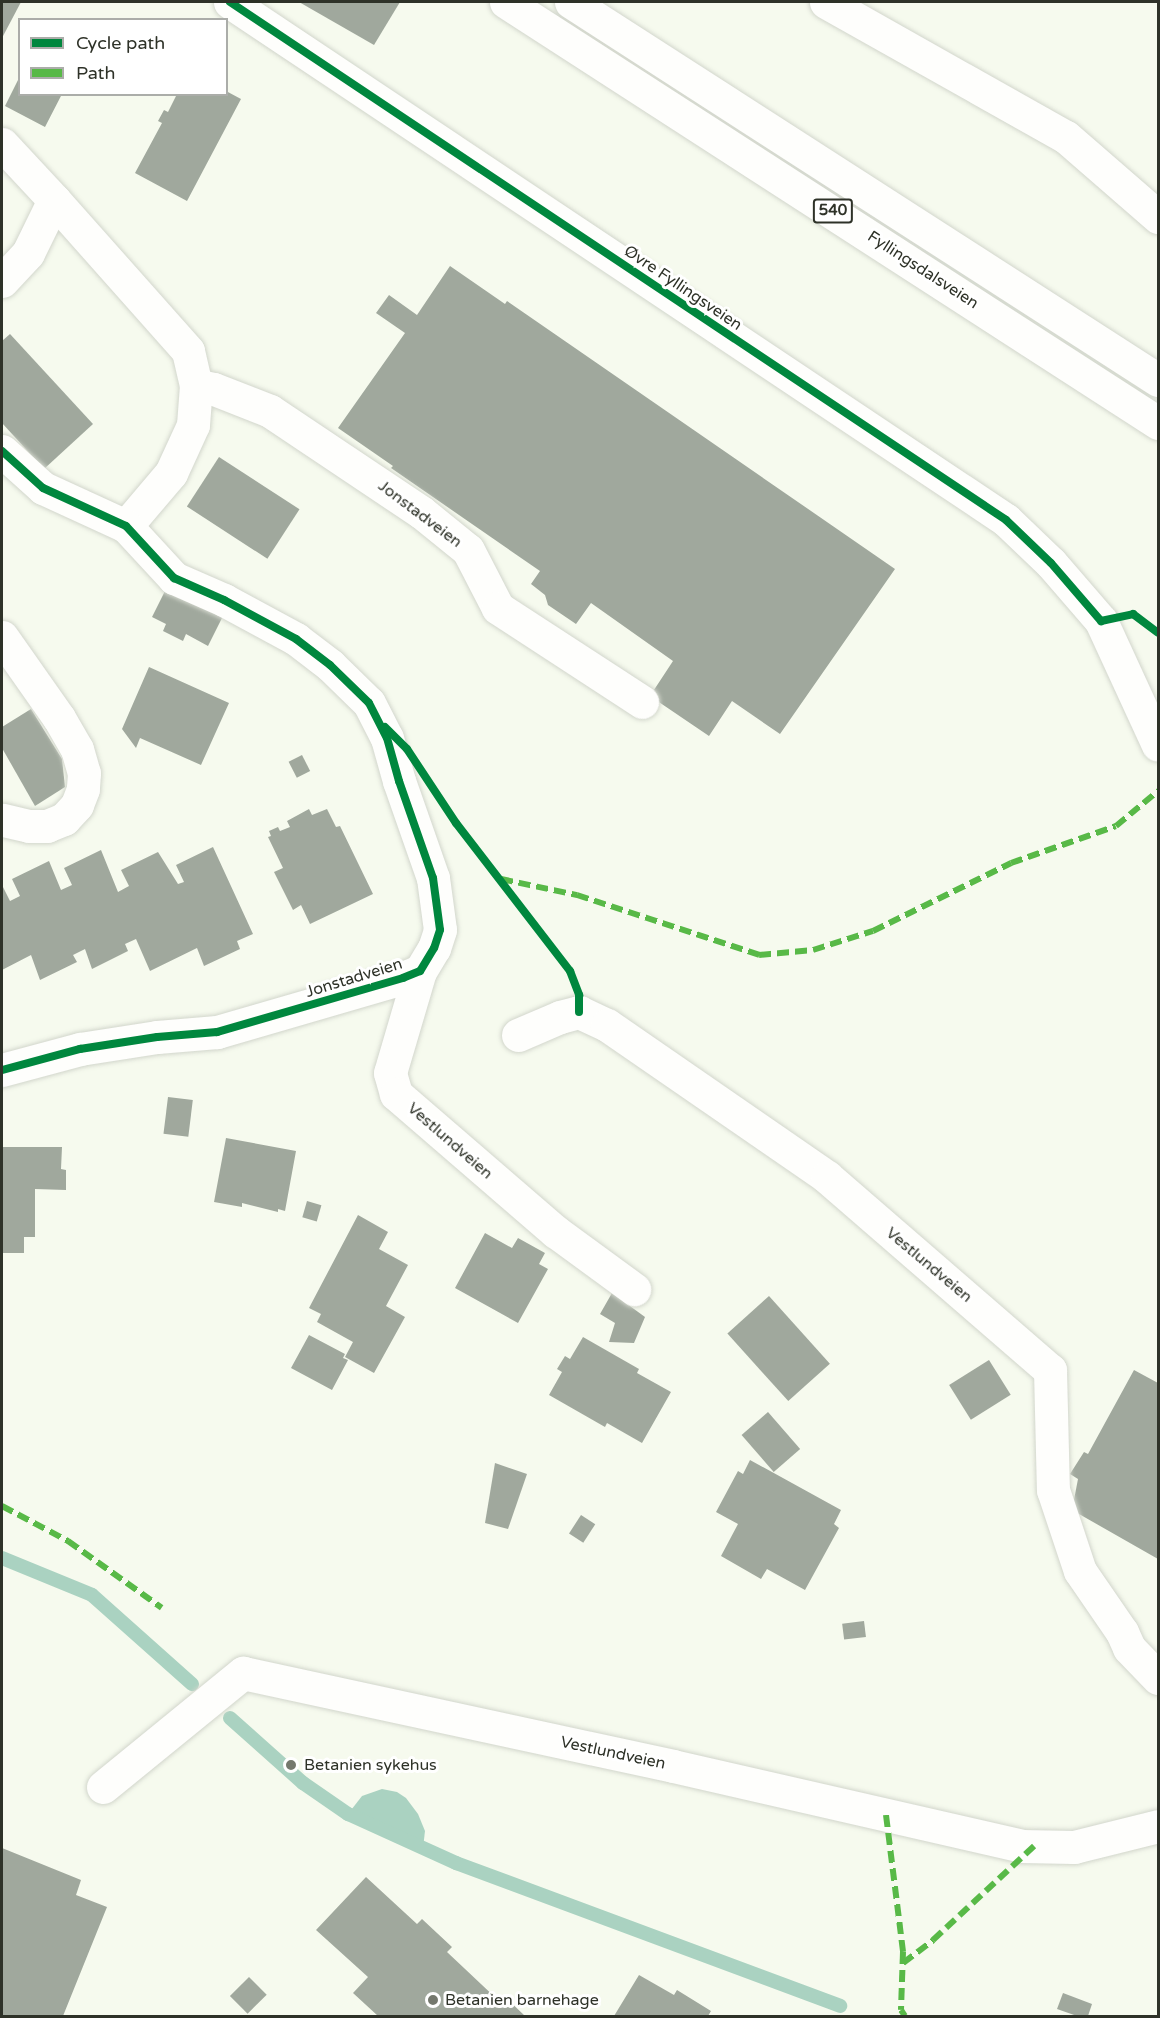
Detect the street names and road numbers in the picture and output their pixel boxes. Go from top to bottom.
road number: 540 [812,199,854,223]
street label: Fyllingsdalsveien [864,227,982,313]
street label: Øvre Fyllingsveien [620,241,746,335]
street label: Jonstadveien [374,476,466,552]
street label: Jonstadveien [303,954,405,1002]
street label: Vestlundveien [403,1099,497,1183]
street label: Vestlundveien [882,1223,976,1307]
street label: Vestlundveien [559,1733,667,1773]

